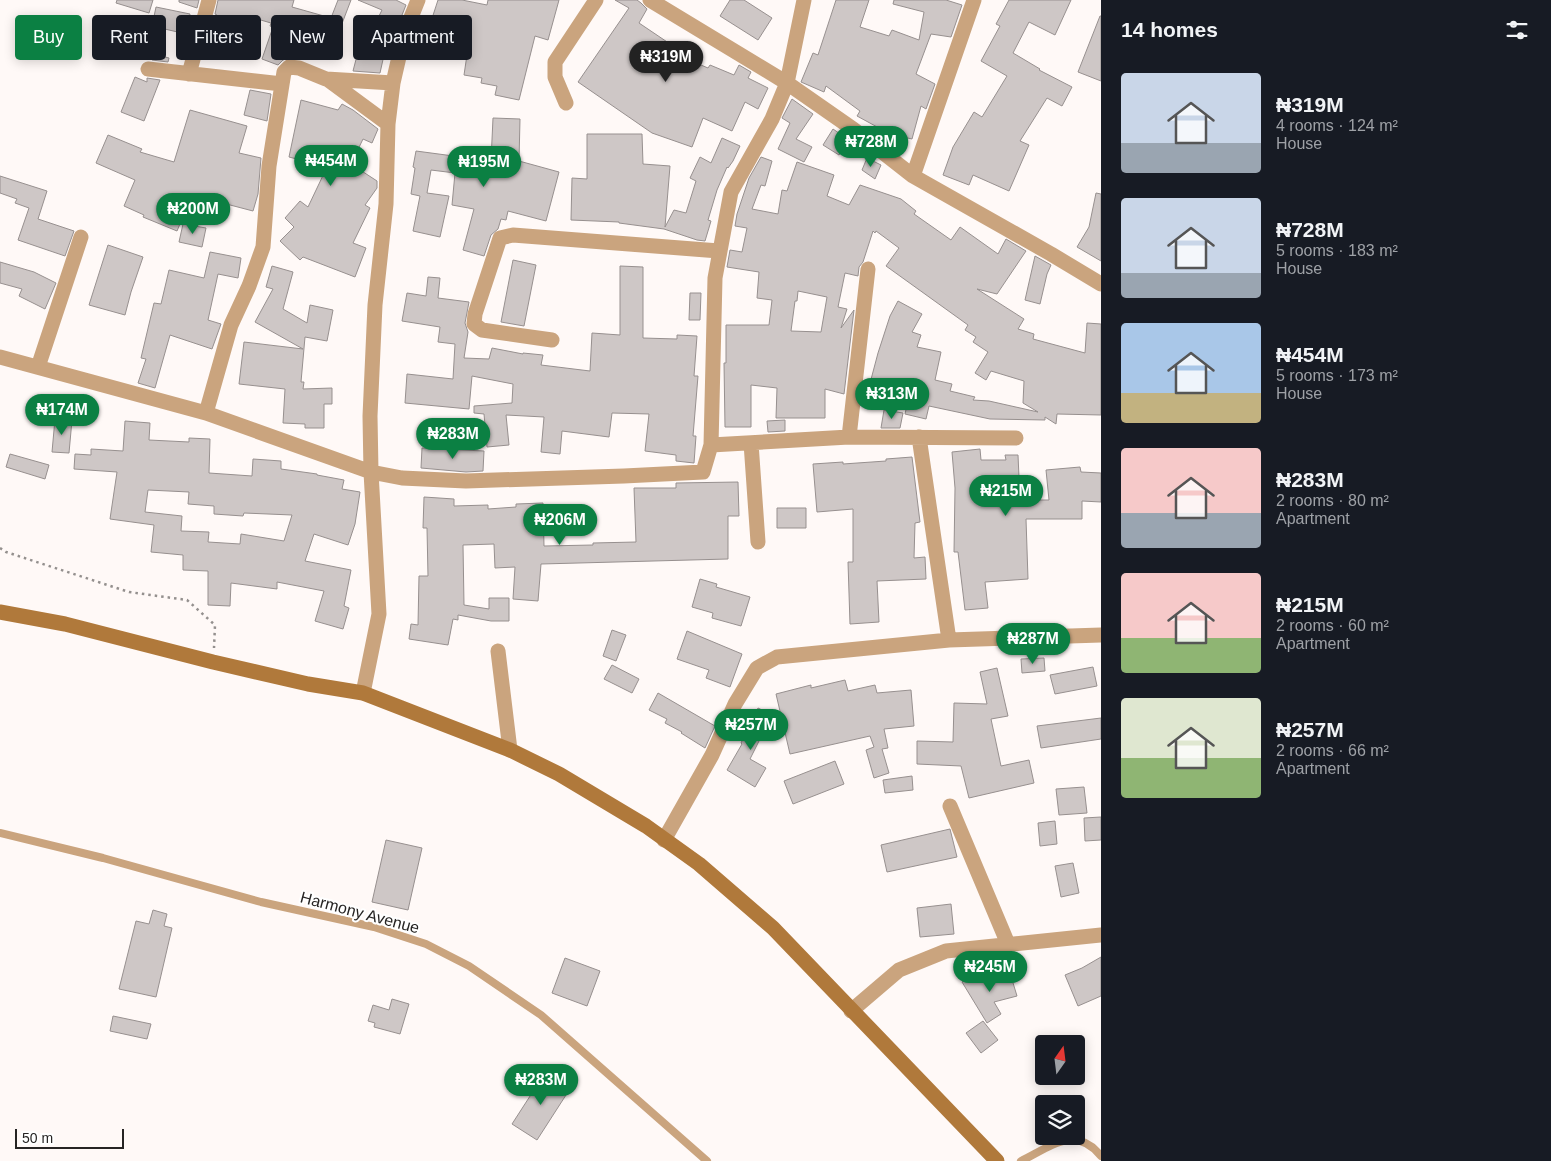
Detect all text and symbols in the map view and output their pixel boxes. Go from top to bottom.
chip: Buy [15,15,82,60]
chip: Rent [92,15,166,60]
chip: Filters [176,15,261,60]
chip: New [271,15,343,60]
chip: Apartment [353,15,472,60]
icon: filters [1503,16,1531,44]
text: 14 homes [1121,18,1218,41]
pin: ₦319M [631,41,701,83]
text: ₦319M [640,48,692,65]
icon: home [1161,93,1221,153]
text: ₦319M [1276,93,1344,116]
text: 4 rooms · 124 m² [1276,117,1398,134]
pin: ₦728M [836,126,906,168]
text: ₦728M [845,133,897,150]
text: House [1276,135,1322,152]
pin: ₦454M [296,144,366,187]
pin: ₦195M [449,146,519,188]
text: ₦454M [305,152,357,169]
text: ₦195M [458,153,510,170]
pin: ₦200M [158,192,228,235]
text: ₦200M [167,200,219,217]
icon: home [1161,218,1221,278]
text: ₦728M [1276,218,1344,241]
text: 5 rooms · 183 m² [1276,242,1398,259]
text: House [1276,260,1322,277]
icon: home [1161,343,1221,403]
text: ₦454M [1276,343,1344,366]
text: 5 rooms · 173 m² [1276,367,1398,384]
pin: ₦313M [857,378,927,420]
text: ₦313M [866,385,918,402]
text: House [1276,385,1322,402]
pin: ₦174M [27,394,97,436]
text: ₦174M [36,401,88,418]
pin: ₦283M [418,418,488,460]
text: ₦283M [427,425,479,442]
icon: home [1161,468,1221,528]
text: ₦283M [1276,468,1344,491]
pin: ₦215M [971,474,1041,517]
text: ₦215M [980,482,1032,499]
text: 2 rooms · 80 m² [1276,492,1389,509]
pin: ₦206M [525,504,595,546]
text: Apartment [1276,510,1350,527]
text: ₦206M [534,511,586,528]
icon: home [1161,593,1221,653]
text: ₦215M [1276,593,1344,616]
text: 2 rooms · 60 m² [1276,617,1389,634]
pin: ₦287M [998,622,1068,665]
text: ₦287M [1007,630,1059,647]
text: Apartment [1276,635,1350,652]
pin: ₦257M [716,708,786,751]
text: ₦257M [725,716,777,733]
icon: home [1161,718,1221,778]
text: ₦257M [1276,718,1344,741]
text: 2 rooms · 66 m² [1276,742,1389,759]
text: Apartment [1276,760,1350,777]
street label: Harmony Avenue [299,888,421,937]
pin: ₦245M [955,950,1025,993]
text: ₦245M [964,958,1016,975]
north arrow [1035,1035,1085,1085]
map controls [1035,1035,1085,1145]
pin: ₦283M [506,1064,576,1106]
text: ₦283M [515,1071,567,1088]
button: layers [1035,1095,1085,1145]
scale bar [15,1126,124,1149]
text: 50 m [22,1130,53,1146]

